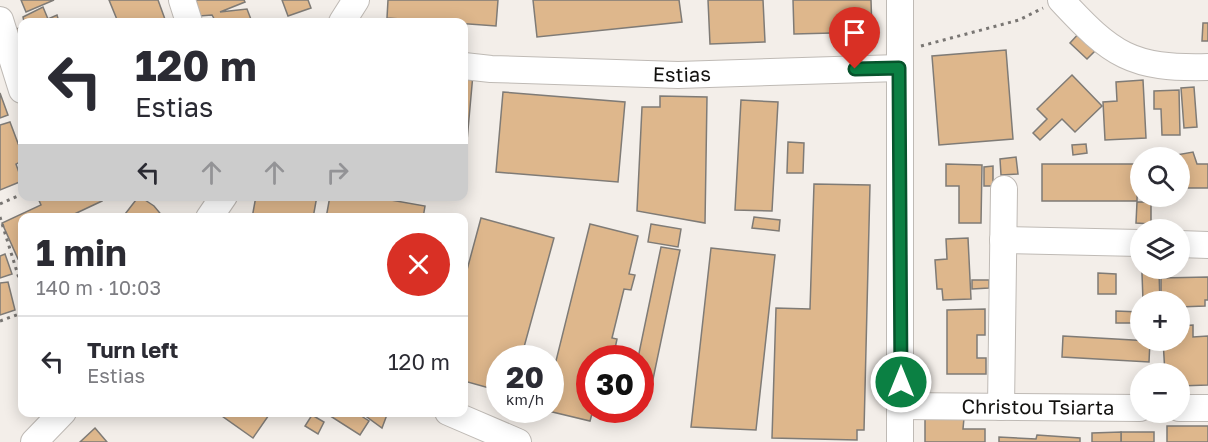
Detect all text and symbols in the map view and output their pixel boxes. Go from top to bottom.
pin [829,7,880,69]
icon: arrive [838,16,871,49]
text: 120 m [135,40,257,90]
icon: left [36,42,114,120]
street label: Estias [652,61,711,86]
text: Estias [135,91,213,123]
map controls [1130,147,1190,423]
button: search [1130,147,1190,207]
icon: left [132,156,165,189]
icon: ahead [195,156,228,189]
icon: ahead [258,156,291,189]
icon: right [321,156,354,189]
button: layers [1130,219,1190,279]
text: 1 min [36,231,127,274]
button: close [387,233,450,296]
text: 140 m · 10:03 [36,275,161,299]
button: + [1130,291,1190,351]
text: Turn left [87,336,178,363]
icon: left [36,345,69,378]
speed limit sign: 30 [576,345,654,423]
text: 120 m [388,348,450,375]
position arrow [869,350,933,414]
text: 20 [506,359,544,395]
text: Estias [87,363,145,387]
button: − [1130,363,1190,423]
text: km/h [506,390,544,408]
street label: Christou Tsiarta [961,394,1115,419]

